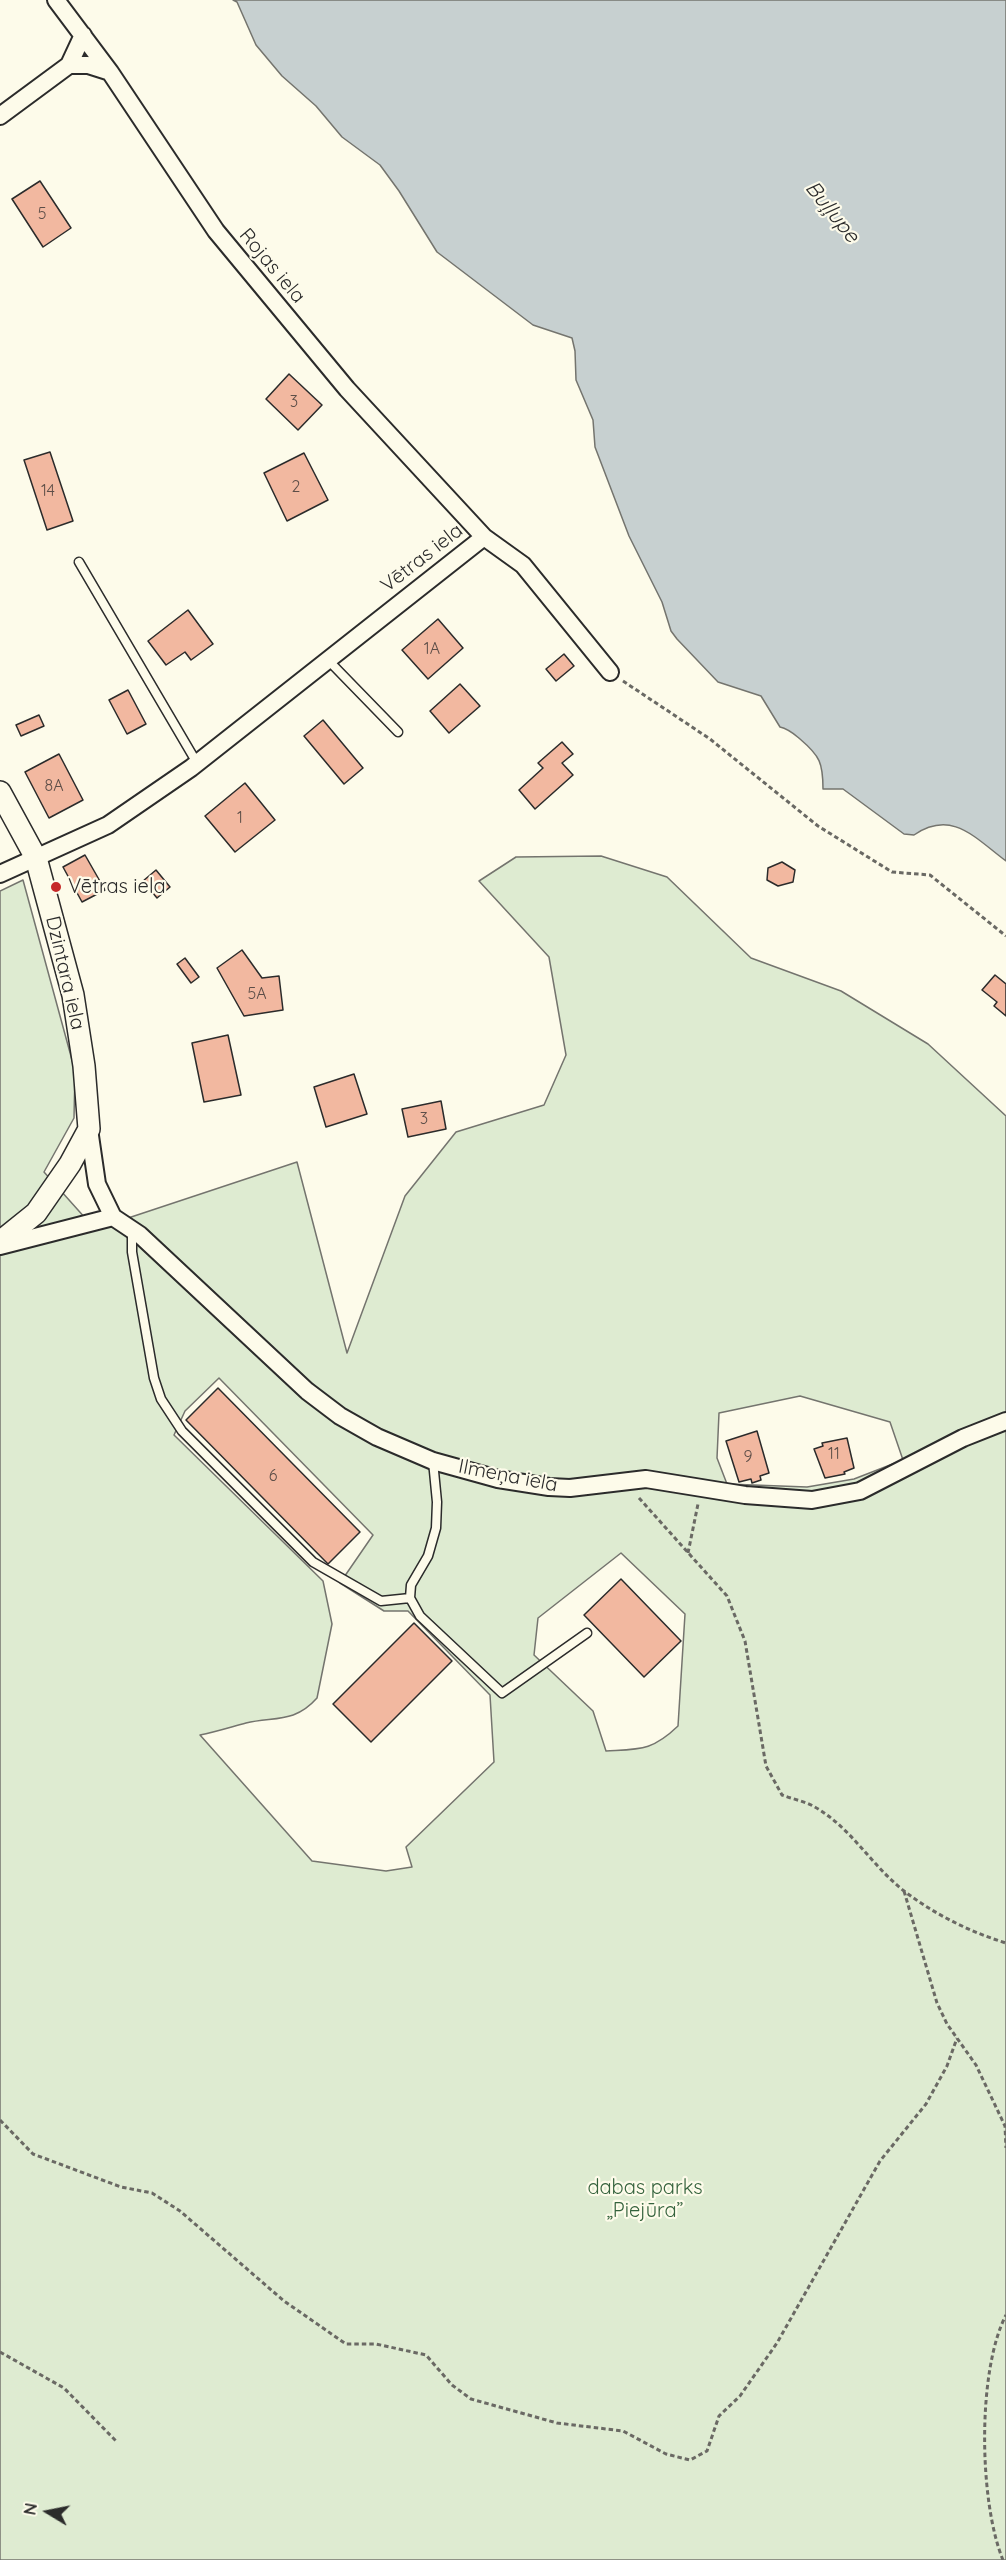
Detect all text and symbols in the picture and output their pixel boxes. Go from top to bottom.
water label: Buļļupe [800,176,864,248]
house number: 5 [38,204,46,224]
street label: Rojas iela [234,224,310,308]
house number: 3 [290,392,298,412]
house number: 2 [292,477,300,497]
house number: 14 [41,481,55,501]
street label: Vētras iela [376,518,468,598]
house number: 1A [424,639,440,659]
house number: 8A [45,776,63,796]
house number: 1 [237,808,243,828]
place label: Vētras iela [68,875,166,899]
marker: Vētras iela [49,880,63,894]
street label: Dzintara iela [40,914,90,1032]
house number: 5A [247,984,267,1004]
house number: 3 [420,1109,428,1129]
house number: 11 [828,1444,840,1464]
house number: 9 [744,1447,752,1467]
street label: Ilmeņa iela [456,1455,560,1497]
house number: 6 [269,1466,277,1486]
park label: dabas parks „Piejūra” [587,2176,703,2223]
north arrow [18,2482,78,2542]
text: N [19,2501,41,2516]

